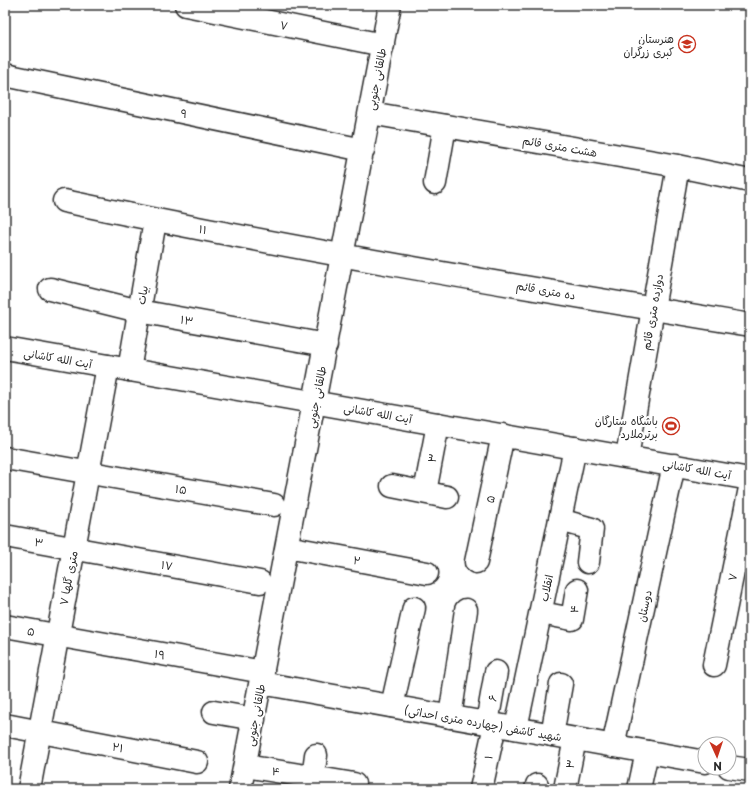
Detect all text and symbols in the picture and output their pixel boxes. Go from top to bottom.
street label: ۷ [278,16,290,34]
place label: هنرستان کبری زرگران [624,30,674,60]
school or university icon: هنرستان کبری زرگران [677,34,697,54]
street label: طالقانی جنوبی [362,46,390,112]
street label: ۹ [179,104,189,122]
street label: هشت متری قائم [521,131,599,162]
street label: ۱۱ [198,220,208,238]
street label: دوازده متری قائم [637,273,668,352]
street label: ده متری قائم [515,276,577,305]
street label: بیات [132,284,152,306]
street label: ۱۳ [179,310,195,330]
street label: آیت الله کاشانی [23,344,95,373]
street label: طالقانی جنوبی [302,364,330,430]
street label: آیت الله کاشانی [343,399,415,428]
place label: باشگاه ستارگان برترملارد [595,412,658,442]
sports icon: باشگاه ستارگان برترملارد [661,416,681,436]
street label: ۳ [423,452,441,464]
street label: آیت الله کاشانی [662,455,734,484]
street label: ۱۵ [174,480,188,498]
street label: ۵ [481,494,499,504]
street label: ۳ [33,533,45,551]
street label: ۷ متری گلها [54,549,82,607]
street label: ۲ [352,551,362,569]
street label: ۱۷ [160,556,174,574]
street label: ۷ [723,571,741,582]
street label: انقلاب [535,573,557,603]
street label: دوستان [632,588,656,624]
street label: ۴ [565,604,583,614]
street label: ۵ [26,622,36,640]
street label: ۱۹ [153,645,167,663]
street label: طالقانی جنوبی [241,682,269,748]
street label: ۶ [483,693,501,703]
street label: شهید کاشفی (چهارده متری احداثی) [403,701,563,745]
north arrow [697,736,737,776]
street label: ۲۱ [111,738,125,756]
street label: ۱ [479,753,497,761]
street label: ۳ [561,758,579,770]
text: N [712,758,722,775]
street label: ۴ [271,762,281,780]

